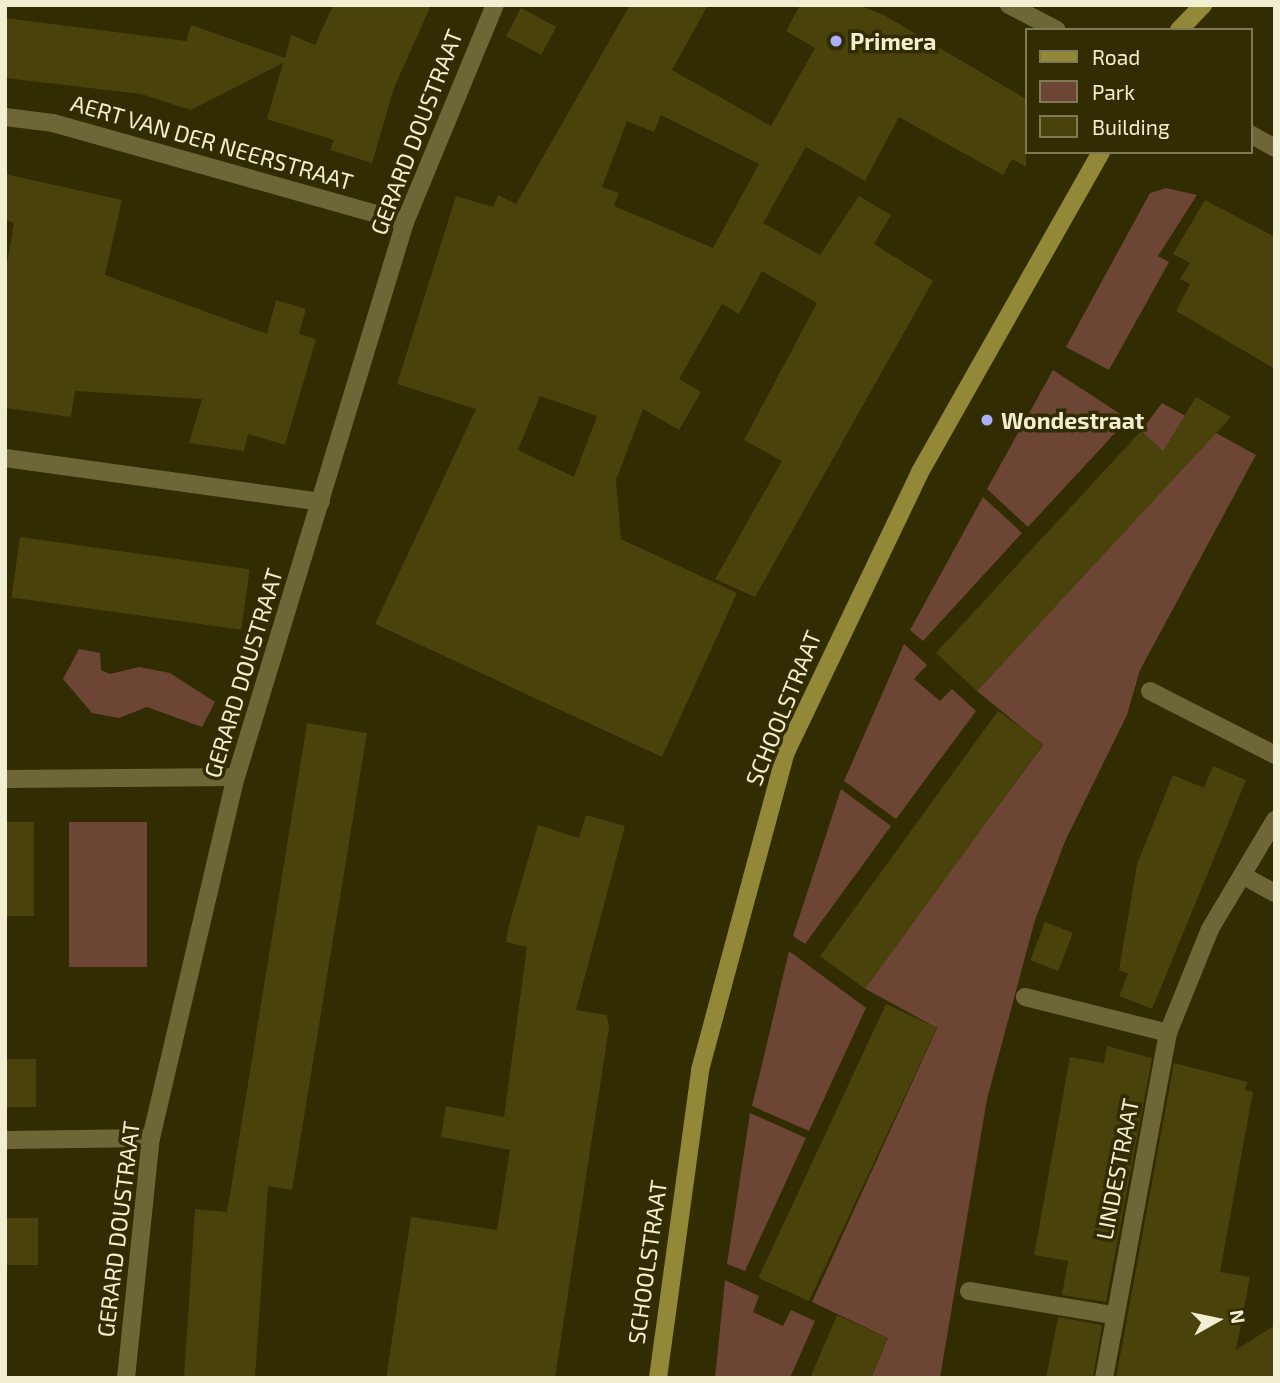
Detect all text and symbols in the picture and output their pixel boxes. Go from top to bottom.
street label: GERARD DOUSTRAAT [364,26,468,238]
place label: Primera [850,27,936,55]
legend [1024,28,1252,154]
marker: Primera [828,33,844,49]
text: Road [1092,44,1140,69]
text: Park [1092,79,1135,104]
street label: AERT VAN DER NEERSTRAAT [67,88,357,196]
text: Building [1092,114,1170,139]
place label: Wondestraat [1001,406,1144,434]
marker: Wondestraat [979,412,995,428]
street label: GERARD DOUSTRAAT [198,565,288,781]
street label: SCHOOLSTRAAT [739,626,827,790]
street label: LINDESTRAAT [1090,1096,1144,1242]
street label: GERARD DOUSTRAAT [91,1119,145,1339]
street label: SCHOOLSTRAAT [622,1178,672,1346]
north arrow [1182,1285,1252,1355]
text: N [1226,1308,1251,1325]

